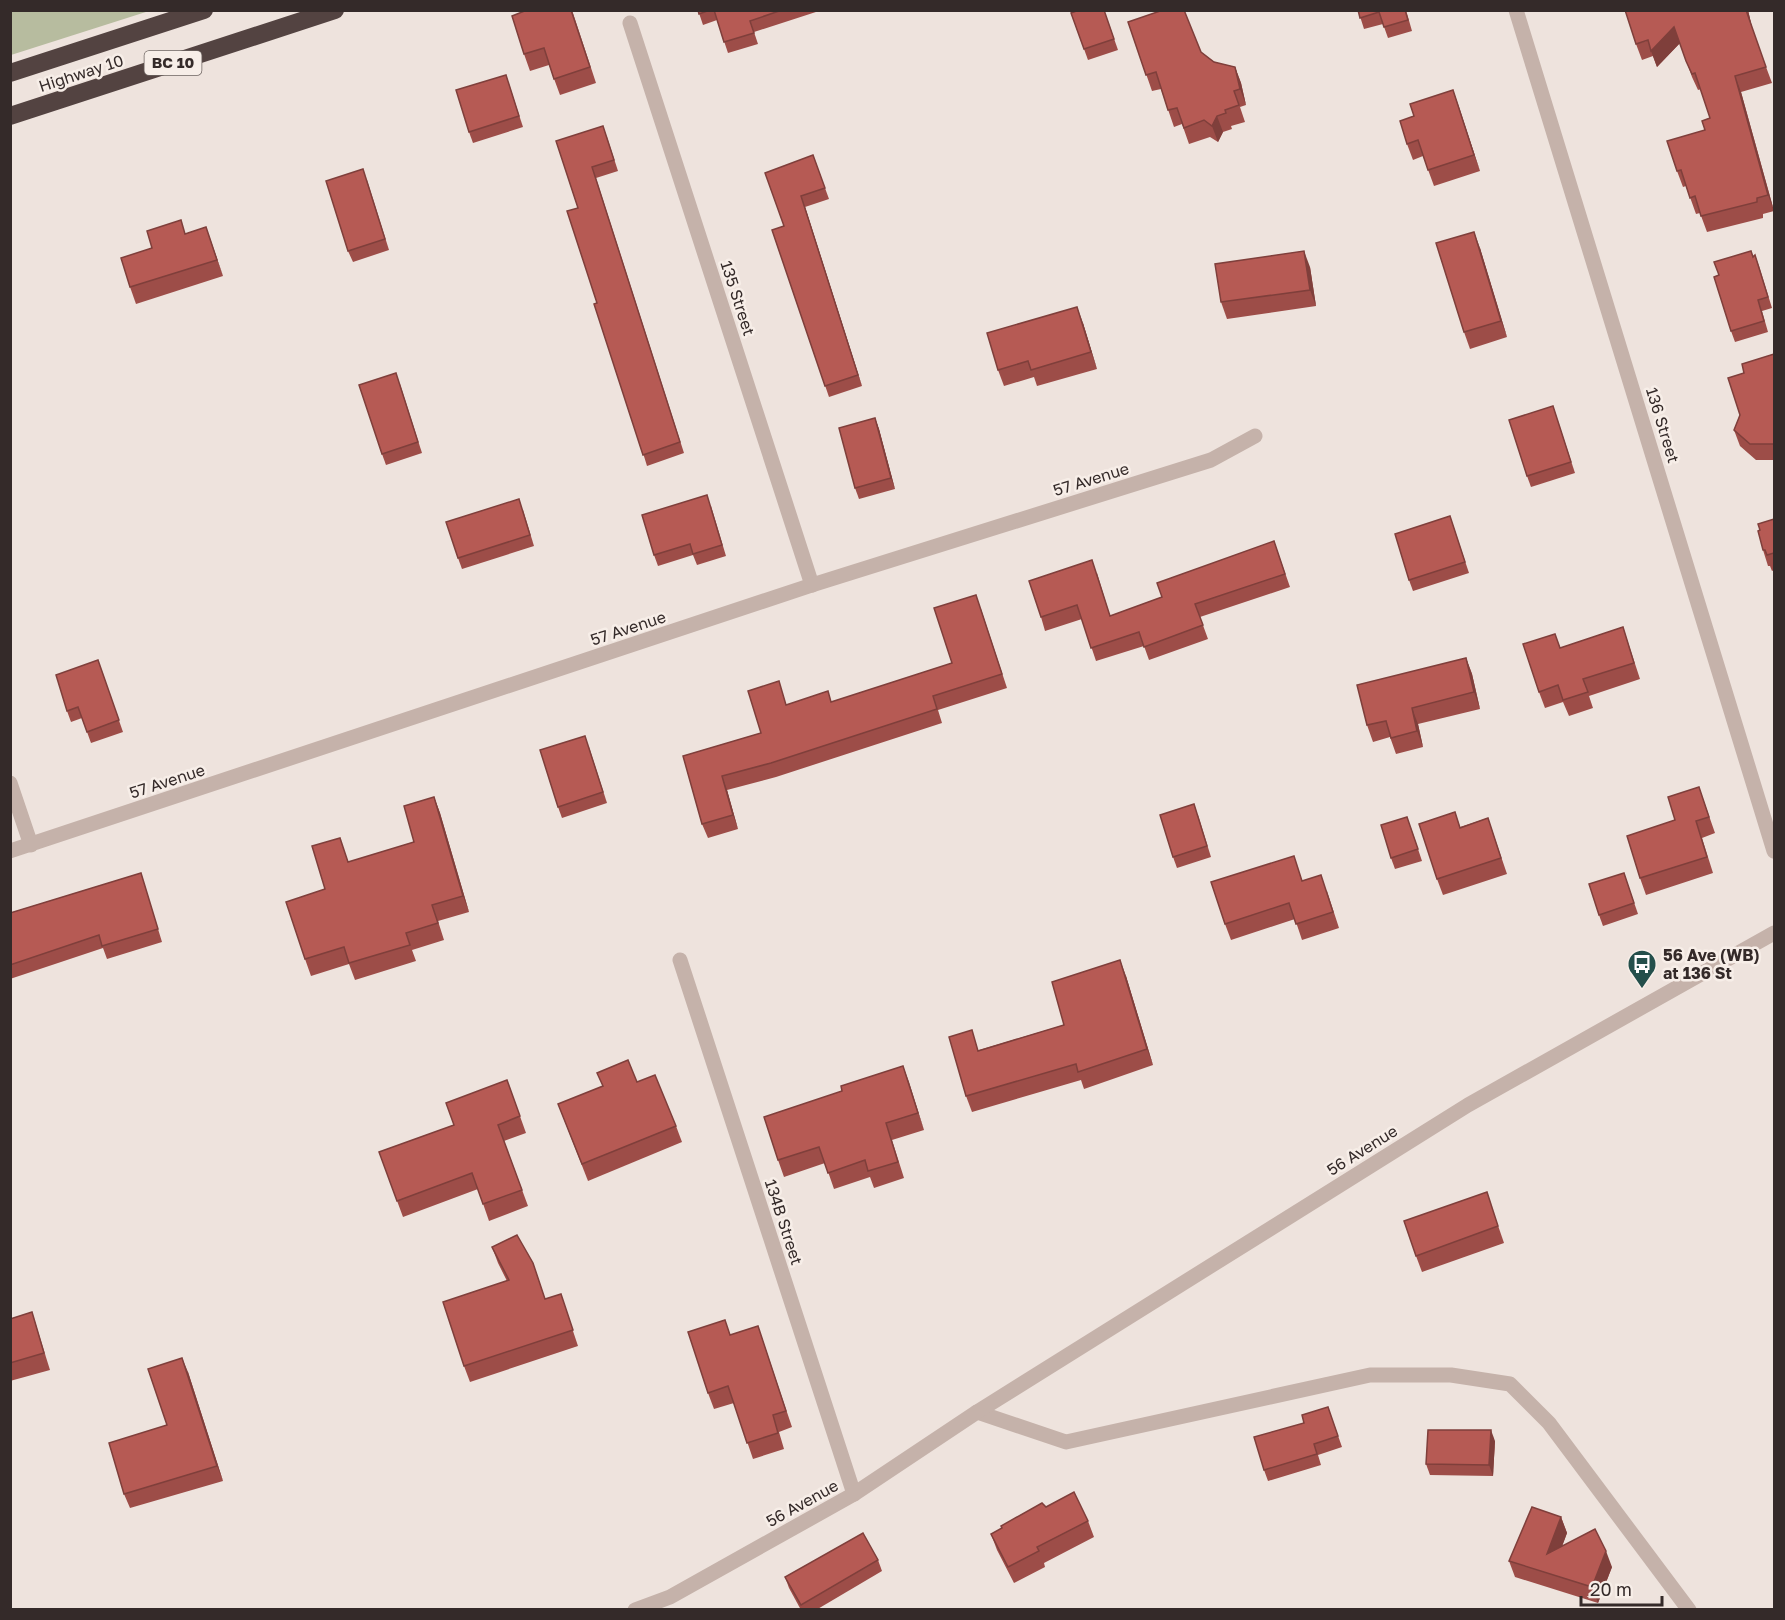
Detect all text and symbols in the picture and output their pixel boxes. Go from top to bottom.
street label: Highway 10 [36,50,126,96]
road number: BC 10 [144,51,201,75]
street label: 135 Street [716,258,760,338]
street label: 136 Street [1642,385,1684,465]
street label: 57 Avenue [1051,458,1131,500]
street label: 57 Avenue [588,606,668,650]
street label: 57 Avenue [127,759,207,803]
place label: 56 Ave (WB) at 136 St [1663,945,1760,983]
bus stop icon: 56 Ave (WB) at 136 St [1626,948,1658,990]
street label: 56 Avenue [1323,1120,1401,1180]
street label: 134B Street [761,1177,807,1267]
street label: 56 Avenue [762,1475,842,1531]
scale bar [1581,1569,1662,1607]
text: 20 m [1590,1578,1632,1600]

